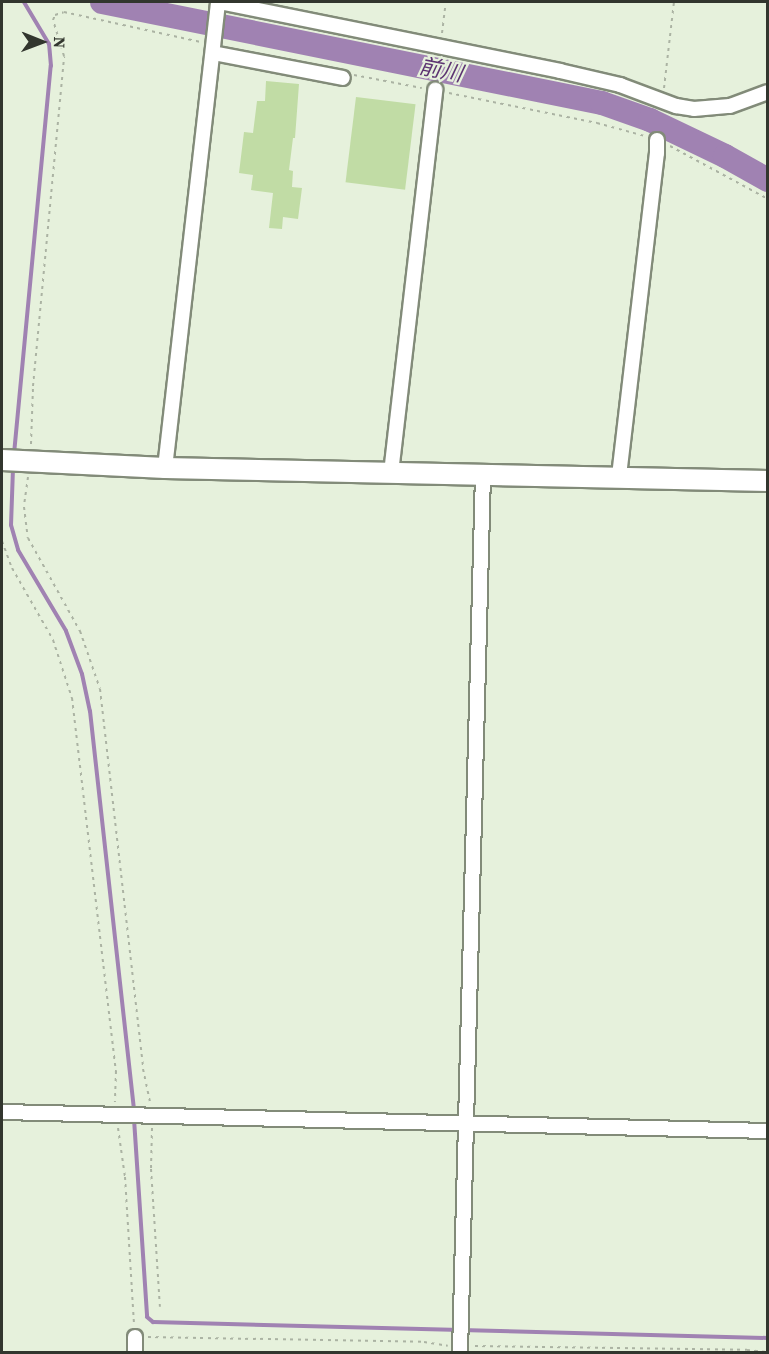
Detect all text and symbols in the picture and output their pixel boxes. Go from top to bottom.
north arrow [12,12,72,72]
text: N [49,36,71,48]
water label: 前川 [417,53,465,87]

